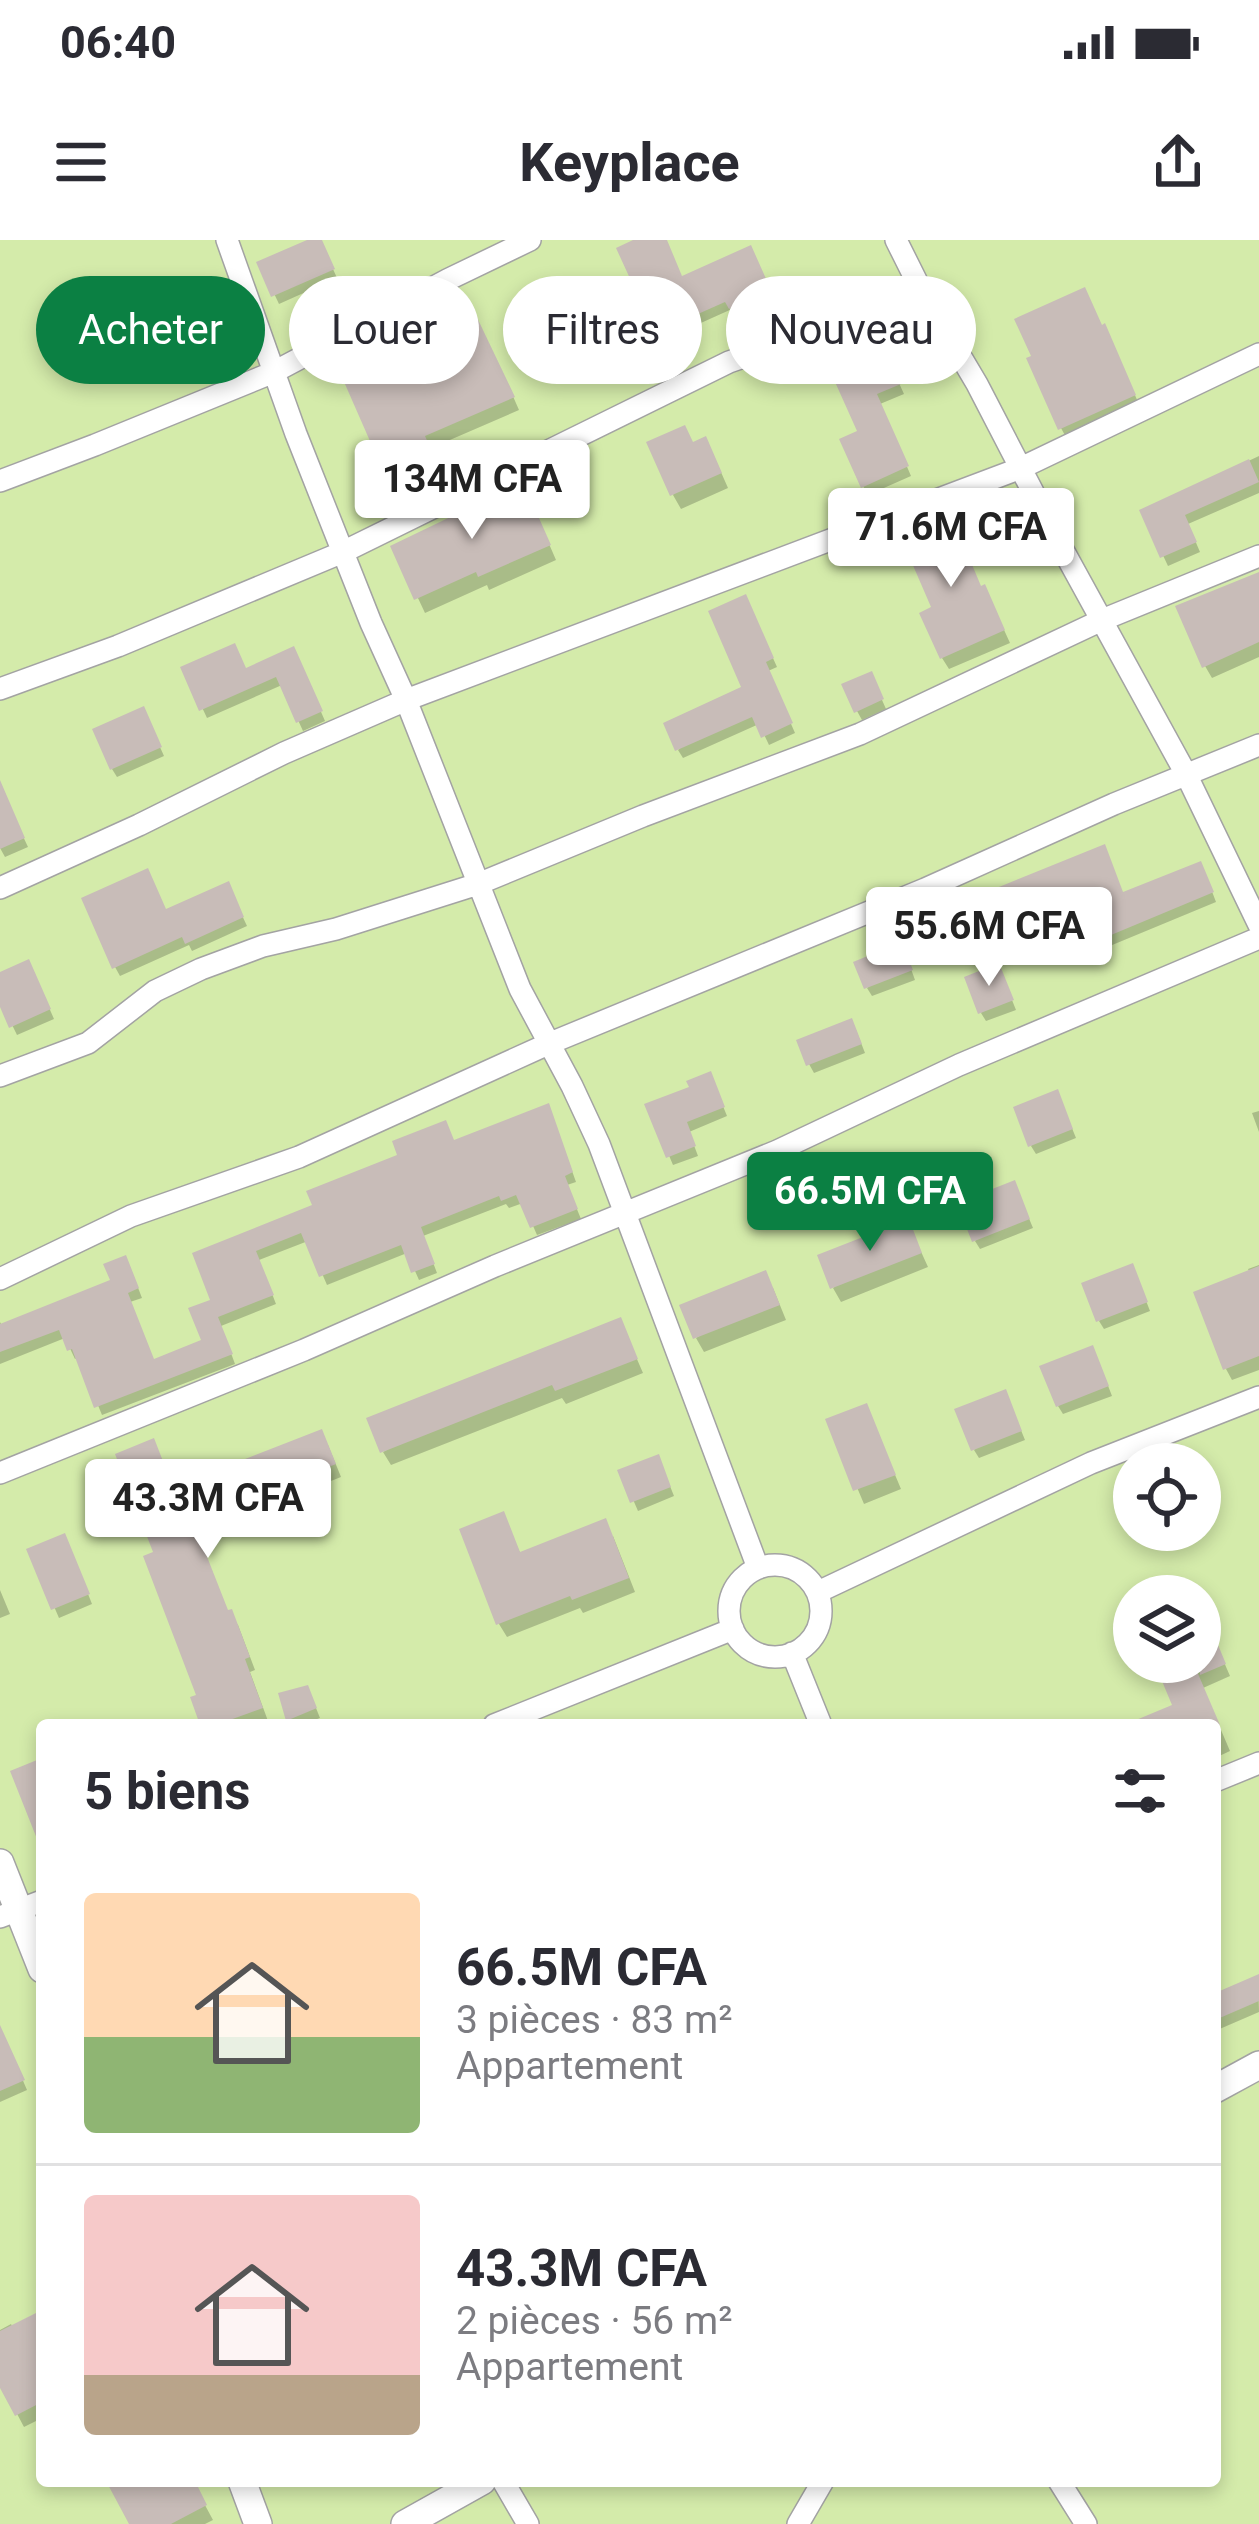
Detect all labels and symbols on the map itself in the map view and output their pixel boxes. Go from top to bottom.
pin: 134M CFA [348,440,596,542]
pin: 71.6M CFA [814,488,1088,590]
pin: 55.6M CFA [852,887,1126,989]
pin: 66.5M CFA [733,1152,1007,1254]
pin: 43.3M CFA [71,1459,345,1561]

